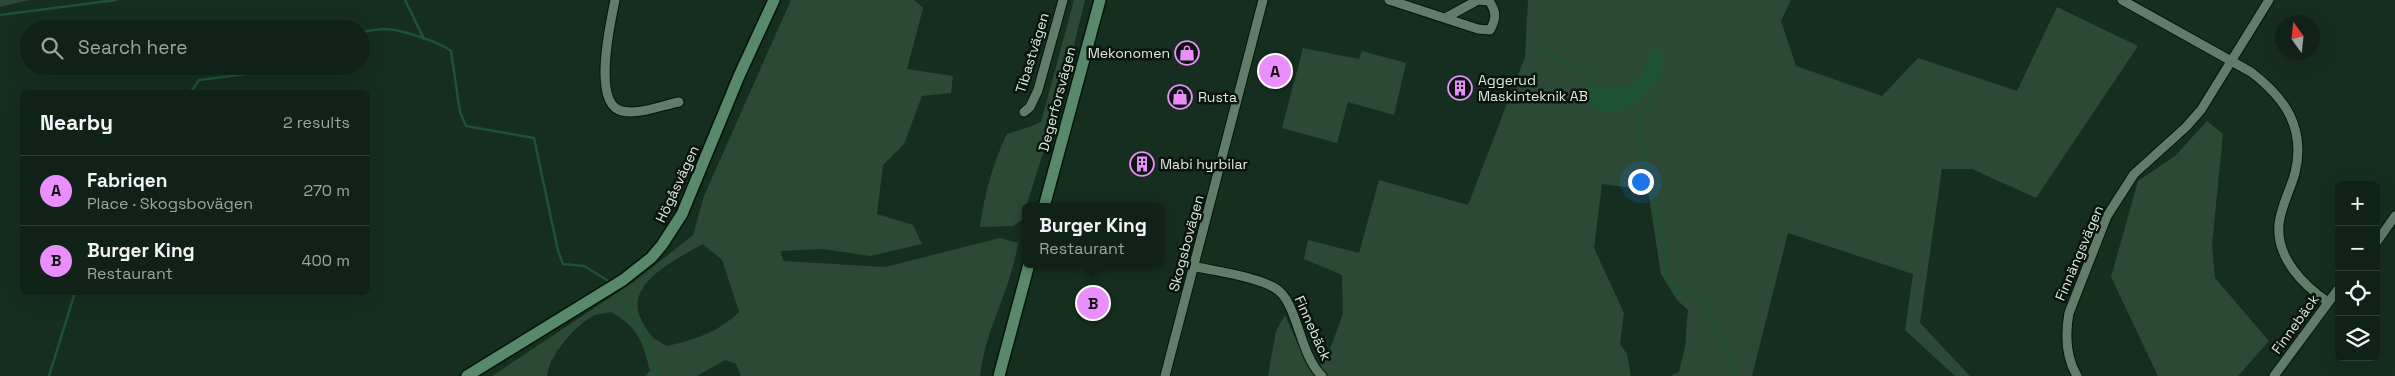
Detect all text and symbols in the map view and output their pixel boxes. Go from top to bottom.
street label: Tibastvägen [1011,11,1053,95]
north arrow [2275,15,2320,60]
search box [20,20,370,75]
icon: search [38,34,66,62]
text: Search here [78,35,188,60]
shop icon: Mekonomen [1174,40,1200,66]
place label: Mekonomen [1088,44,1170,62]
street label: Degerforsvägen [1034,45,1080,153]
pin: A [1259,52,1291,90]
place label: Aggerud Maskinteknik AB [1478,71,1588,105]
building icon: Aggerud Maskinteknik AB [1447,75,1473,101]
shop icon: Rusta [1167,84,1193,110]
place label: Rusta [1198,88,1237,106]
text: Nearby [40,109,113,136]
text: 2 results [283,112,350,133]
street label: Högåsvägen [651,143,703,225]
building icon: Mabi hyrbilar [1129,151,1155,177]
place label: Mabi hyrbilar [1160,155,1248,173]
text: Fabriqen [87,168,167,193]
your location [1628,169,1654,195]
text: A [51,180,61,201]
text: 270 m [303,180,350,201]
map controls [2335,181,2380,361]
button: + [2335,181,2380,226]
text: Place · Skogsbovägen [87,193,253,214]
street label: Skogsbovägen [1164,193,1208,293]
popup [1022,203,1164,268]
street label: Finnängsvägen [2051,203,2107,303]
text: Burger King [1039,213,1147,238]
button: − [2335,226,2380,271]
text: Burger King [87,238,195,263]
text: Restaurant [1039,238,1125,259]
text: B [51,250,61,271]
text: 400 m [302,250,350,271]
text: Restaurant [87,263,173,284]
button: locate [2335,271,2380,316]
pin: B [1077,284,1109,322]
street label: Finnebäck [2267,290,2323,357]
street label: Finnebäck [1291,293,1335,364]
button: layers [2335,316,2380,361]

